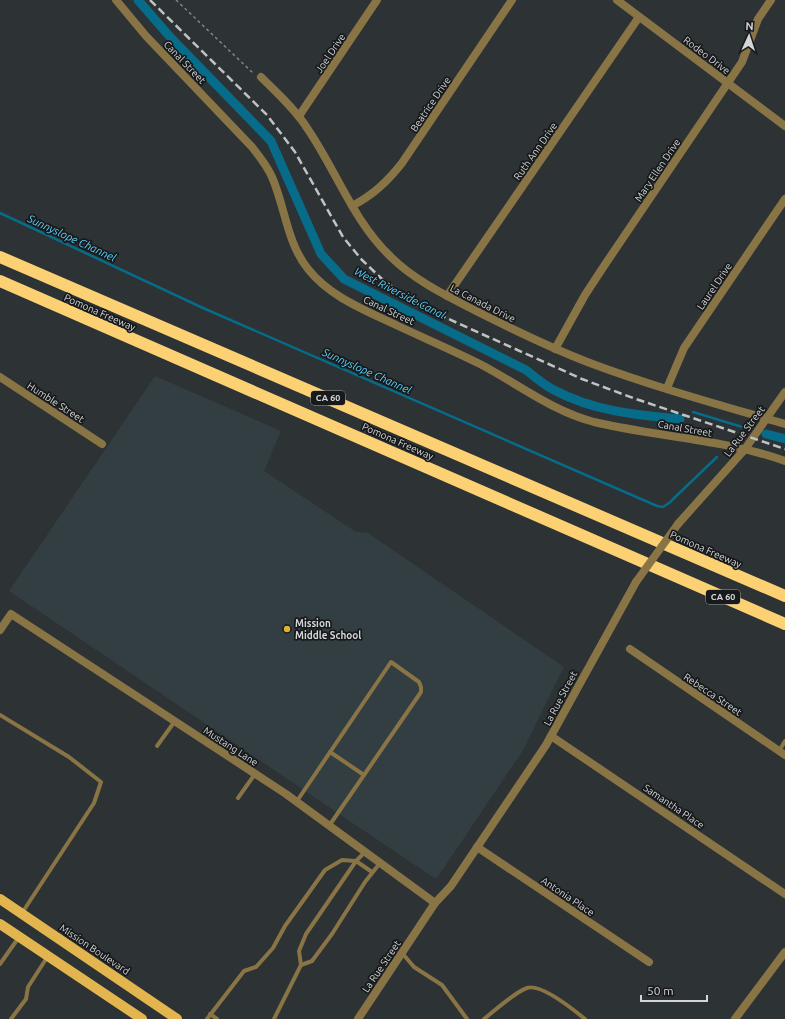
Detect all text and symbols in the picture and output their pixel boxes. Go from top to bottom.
north arrow [729,16,769,56]
text: N [745,20,754,32]
street label: Joel Drive [313,32,348,75]
street label: Rodeo Drive [681,34,732,76]
street label: Canal Street [162,39,208,86]
street label: Beatrice Drive [408,75,453,134]
street label: Ruth Ann Drive [511,120,559,182]
street label: Mary Ellen Drive [632,137,682,204]
water label: Sunnyslope Channel [25,212,118,264]
street label: Laurel Drive [695,261,734,312]
water label: West Riverside Canal [353,265,447,321]
street label: La Canada Drive [448,282,517,325]
street label: Pomona Freeway [62,292,137,333]
street label: Canal Street [362,294,416,327]
water label: Sunnyslope Channel [320,346,413,396]
street label: Humble Street [25,380,86,425]
road number: CA 60 [311,391,345,405]
street label: La Rue Street [722,404,767,459]
street label: Canal Street [657,418,713,439]
street label: Pomona Freeway [360,421,435,462]
street label: Pomona Freeway [668,529,743,570]
road number: CA 60 [706,590,740,604]
place label: Mission Middle School [295,618,361,641]
marker: Mission Middle School [282,624,292,634]
street label: La Rue Street [541,669,579,727]
street label: Rebecca Street [682,671,744,718]
street label: Mustang Lane [201,725,260,768]
street label: Samantha Place [641,782,706,831]
street label: Antonia Place [539,875,596,918]
street label: Mission Boulevard [58,922,132,977]
street label: La Rue Street [360,938,403,994]
scale bar [641,977,707,1003]
text: 50 m [647,984,674,997]

